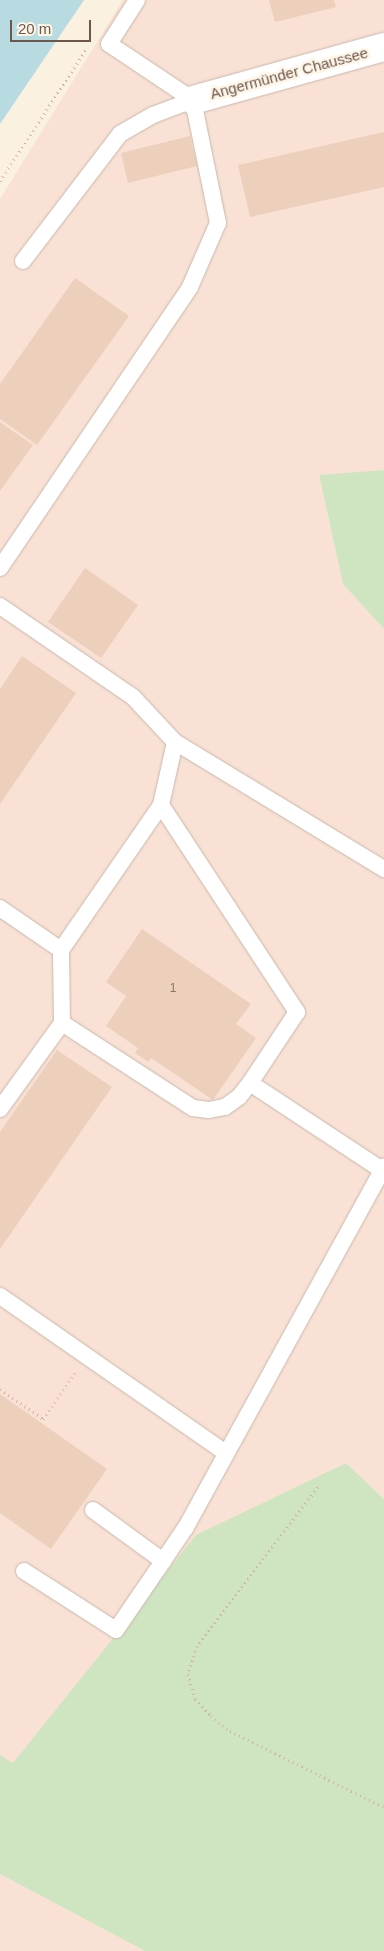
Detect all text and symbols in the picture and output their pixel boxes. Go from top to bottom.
scale bar [12,10,94,42]
text: 20 m [18,20,51,37]
street label: Angermünder Chaussee [208,43,370,103]
house number: 1 [170,982,176,996]

